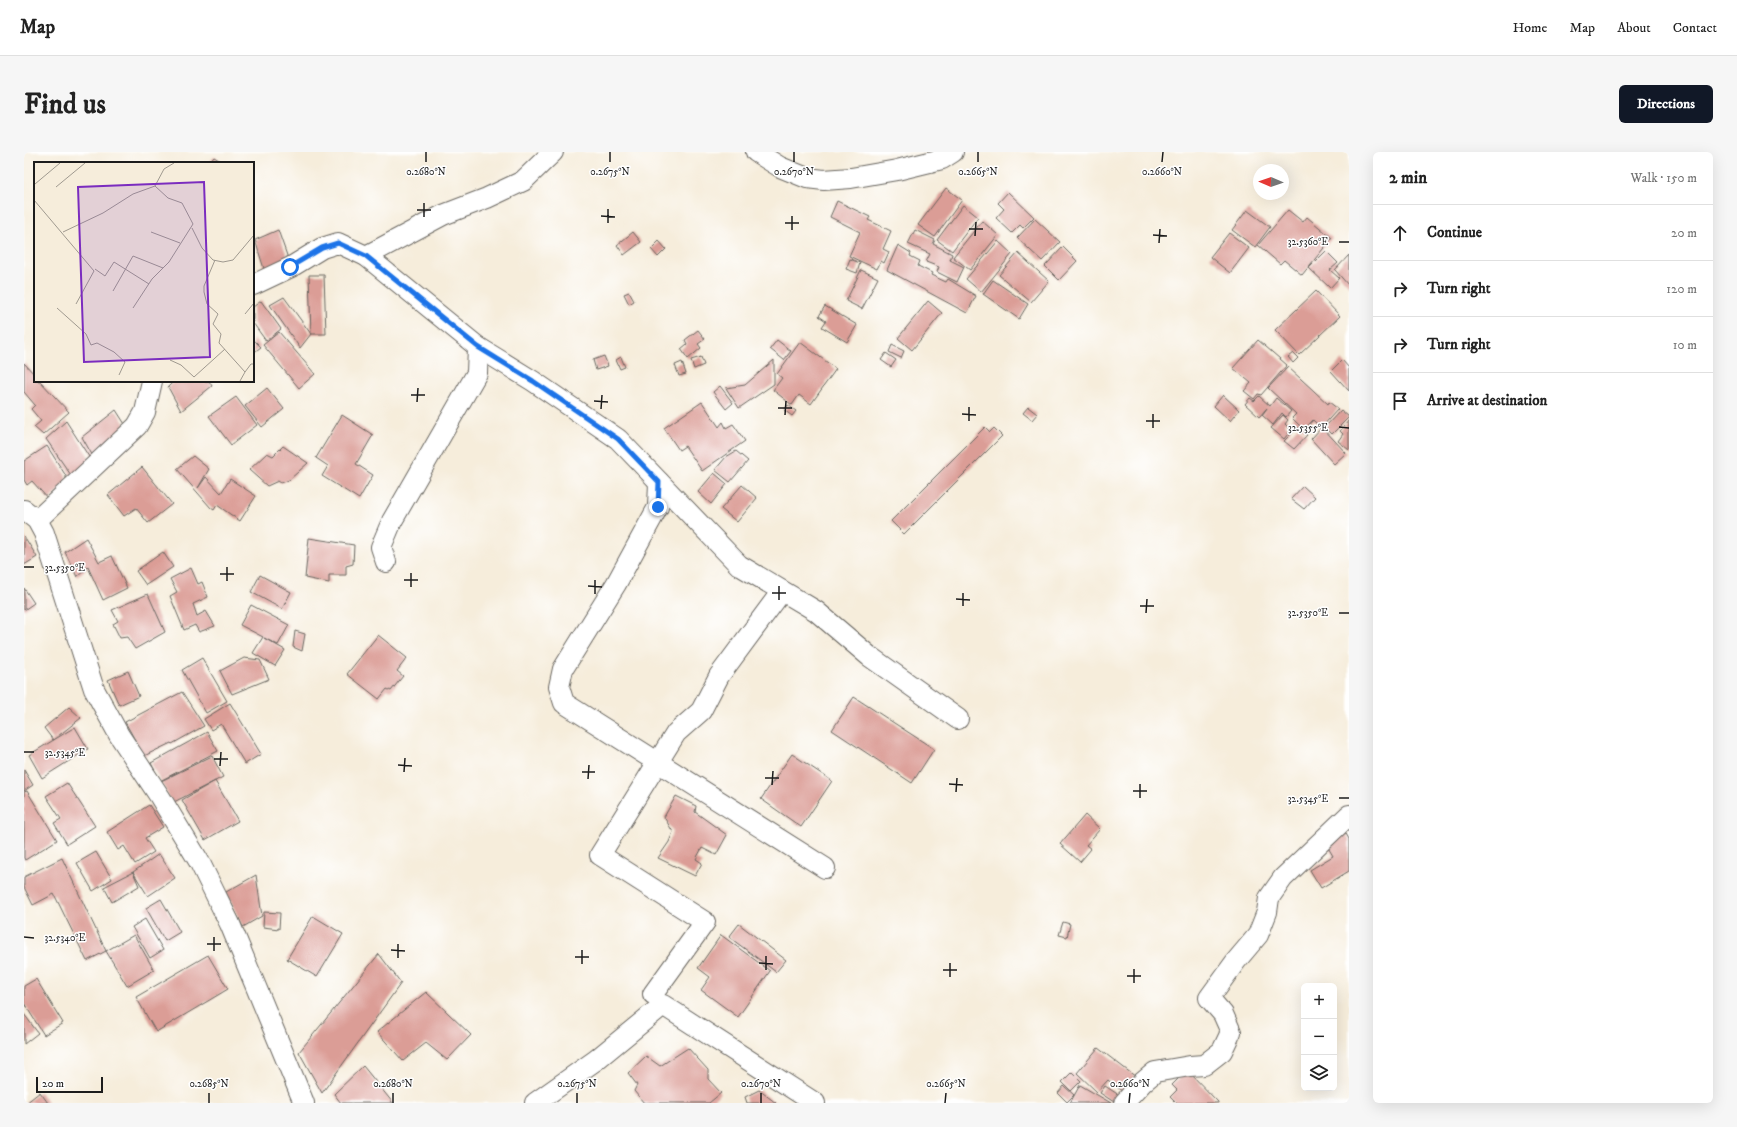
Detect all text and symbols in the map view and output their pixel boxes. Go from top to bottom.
text: Map [20,16,55,39]
text: Home [1513,19,1547,37]
text: Map [1569,19,1595,37]
text: About [1617,19,1651,37]
text: Contact [1673,19,1717,37]
button: Directions [1619,85,1713,123]
text: Find us [24,87,106,122]
inset map [34,162,254,382]
north arrow [1253,164,1289,200]
text: 0.2680°N [406,166,446,178]
text: 0.2675°N [590,166,630,178]
text: 0.2670°N [774,166,814,178]
text: 0.2665°N [958,166,998,178]
text: 0.2660°N [1142,166,1182,178]
text: 2 min [1389,167,1427,189]
text: Walk · 150 m [1631,170,1697,186]
icon: ahead [1389,222,1411,244]
text: Continue [1427,223,1482,242]
text: 20 m [1671,225,1697,241]
text: 32.5360°E [1288,236,1328,248]
route start [281,258,299,276]
icon: right [1389,278,1411,300]
text: Turn right [1427,279,1490,298]
text: 120 m [1666,281,1697,297]
icon: right [1389,334,1411,356]
text: Turn right [1427,335,1490,354]
text: 10 m [1673,337,1697,353]
icon: arrive [1389,390,1411,412]
text: Arrive at destination [1427,391,1547,410]
text: 32.5355°E [1288,422,1328,434]
route end [649,498,667,516]
text: 32.5350°E [45,562,85,574]
text: 32.5350°E [1288,607,1328,619]
text: 32.5345°E [45,747,85,759]
text: 32.5345°E [1288,793,1328,805]
text: 32.5340°E [44,932,86,944]
map controls [1301,983,1337,1091]
button: + [1301,983,1337,1019]
button: − [1301,1019,1337,1055]
button: layers [1301,1055,1337,1091]
scale bar [36,1075,103,1094]
text: 20 m [42,1077,64,1091]
text: 0.2685°N [189,1078,229,1090]
text: 0.2680°N [373,1078,413,1090]
text: 0.2675°N [557,1078,597,1090]
text: 0.2670°N [741,1078,781,1090]
text: 0.2665°N [926,1078,966,1090]
text: 0.2660°N [1110,1078,1150,1090]

